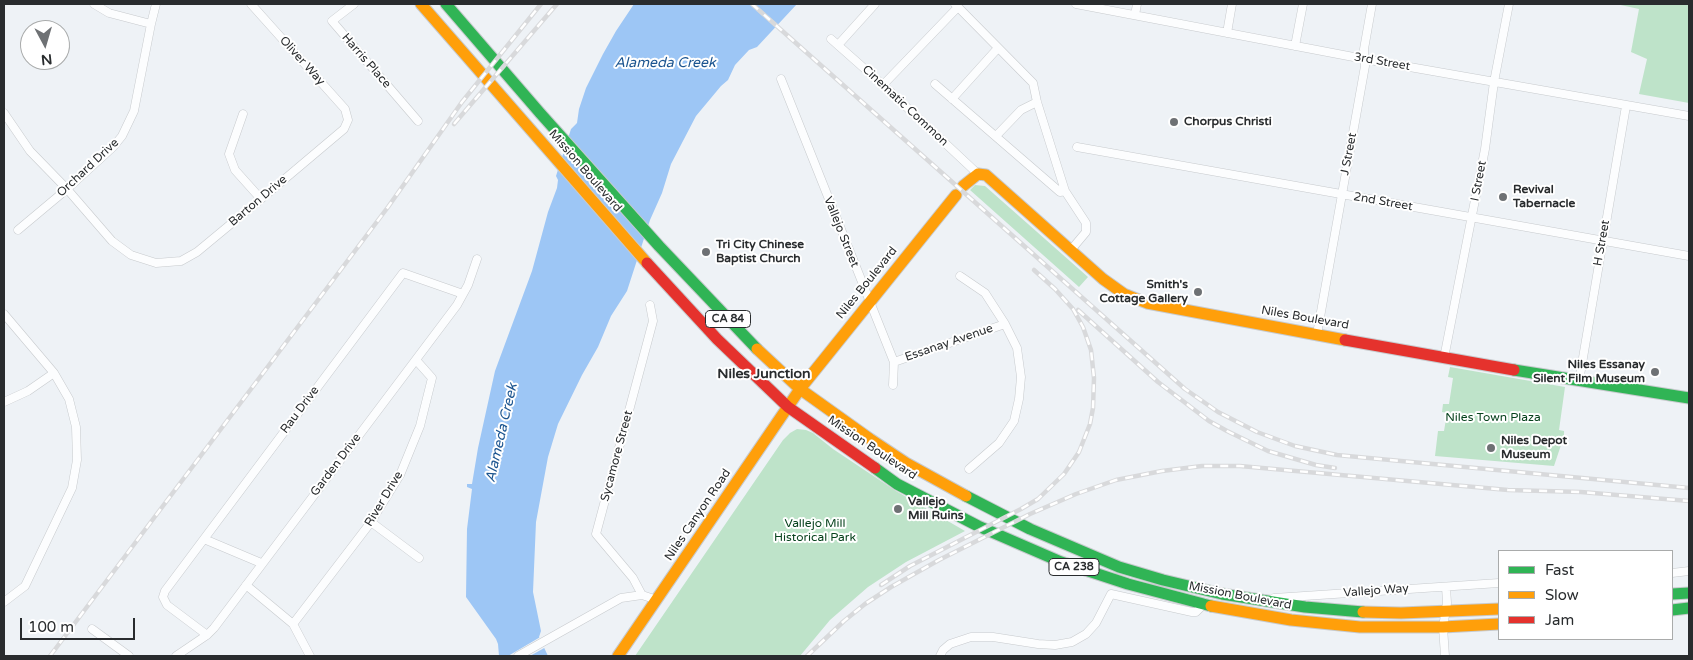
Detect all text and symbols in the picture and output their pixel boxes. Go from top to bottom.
north arrow [20,20,70,70]
street label: Harris Place [338,31,394,91]
street label: Oliver Way [276,33,328,89]
text: N [40,50,53,68]
street label: 3rd Street [1353,50,1411,74]
water label: Alameda Creek [614,55,716,71]
street label: Cinematic Common [859,62,951,150]
place label: Chorpus Christi [1184,115,1272,129]
marker: Chorpus Christi [1168,116,1180,128]
street label: Mission Boulevard [545,127,625,215]
street label: J Street [1338,132,1360,176]
street label: Orchard Drive [54,136,122,200]
street label: I Street [1468,160,1490,202]
street label: Barton Drive [226,173,290,229]
place label: Revival Tabernacle [1513,183,1575,211]
street label: 2nd Street [1352,190,1414,214]
marker: Revival Tabernacle [1497,191,1509,203]
street label: Vallejo Street [820,195,862,269]
street label: H Street [1591,219,1613,267]
place label: Tri City Chinese Baptist Church [716,238,804,266]
street label: Niles Boulevard [833,244,901,322]
marker: Tri City Chinese Baptist Church [700,246,712,258]
place label: Smith's Cottage Gallery [1100,278,1188,306]
marker: Smith's Cottage Gallery [1192,286,1204,298]
street label: Niles Boulevard [1260,303,1350,333]
road number: CA 84 [706,310,750,328]
street label: Essanay Avenue [903,321,995,365]
place label: Niles Essanay Silent Film Museum [1533,358,1645,386]
district label: Niles Junction [717,366,811,382]
marker: Niles Essanay Silent Film Museum [1649,366,1661,378]
water label: Alameda Creek [482,382,522,484]
street label: Rau Drive [278,384,322,436]
street label: Sycamore Street [598,409,636,503]
park label: Niles Town Plaza [1445,411,1541,425]
street label: Mission Boulevard [825,413,919,483]
street label: Garden Drive [308,431,364,499]
place label: Niles Depot Museum [1501,434,1567,462]
marker: Niles Depot Museum [1485,442,1497,454]
street label: Niles Canyon Road [662,466,734,564]
street label: River Drive [362,469,406,529]
place label: Vallejo Mill Ruins [908,495,963,523]
marker: Vallejo Mill Ruins [892,503,904,515]
park label: Vallejo Mill Historical Park [774,517,856,545]
legend [1498,550,1673,640]
road number: CA 238 [1049,558,1099,576]
text: Fast [1545,561,1574,579]
street label: Mission Boulevard [1187,579,1293,613]
street label: Vallejo Way [1343,582,1409,600]
text: Slow [1545,586,1579,604]
scale bar [22,608,138,640]
text: Jam [1545,611,1574,629]
text: 100 m [28,618,74,636]

